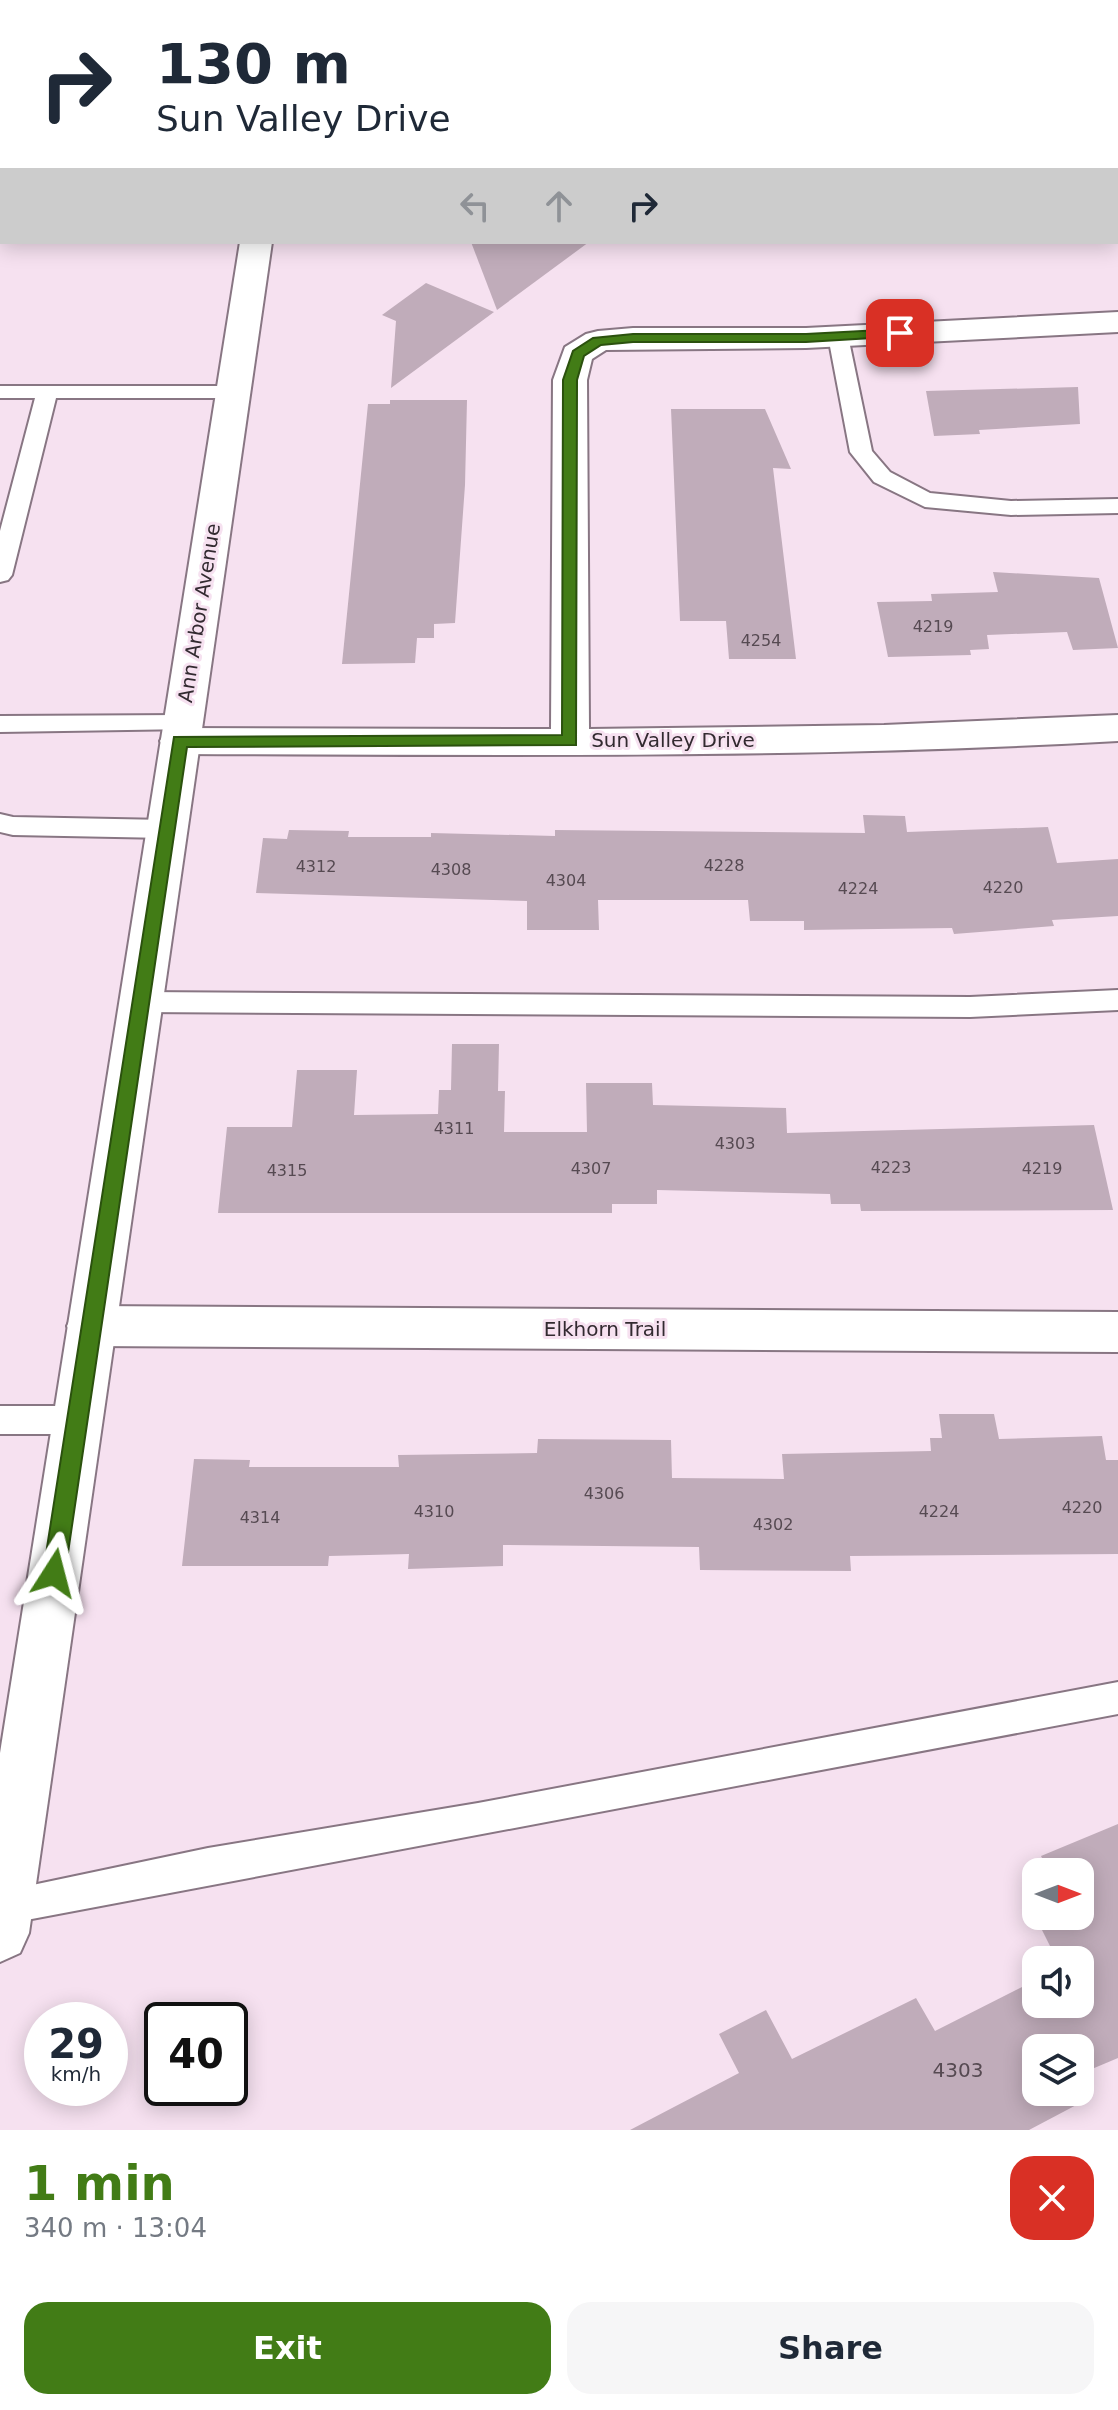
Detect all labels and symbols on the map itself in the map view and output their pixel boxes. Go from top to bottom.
pin [866,299,934,367]
street label: Ann Arbor Avenue [173,522,225,704]
house number: 4219 [913,617,953,636]
house number: 4254 [741,631,781,650]
street label: Sun Valley Drive [591,728,755,752]
house number: 4228 [704,856,744,875]
house number: 4312 [296,857,336,876]
house number: 4308 [431,860,471,879]
house number: 4304 [546,871,586,890]
house number: 4220 [983,878,1023,897]
house number: 4224 [838,879,878,898]
house number: 4311 [434,1119,474,1138]
house number: 4303 [715,1134,755,1153]
house number: 4223 [871,1158,911,1177]
house number: 4307 [571,1159,611,1178]
house number: 4219 [1022,1159,1062,1178]
house number: 4315 [267,1161,307,1180]
street label: Elkhorn Trail [544,1317,666,1341]
house number: 4306 [584,1484,624,1503]
house number: 4220 [1062,1498,1102,1517]
house number: 4310 [414,1502,454,1521]
house number: 4224 [919,1502,959,1521]
house number: 4314 [240,1508,280,1527]
house number: 4302 [753,1515,793,1534]
position arrow [12,1531,96,1615]
north arrow [1022,1858,1094,1930]
speed limit sign: 40 [144,2002,248,2106]
house number: 4303 [933,2058,983,2082]

